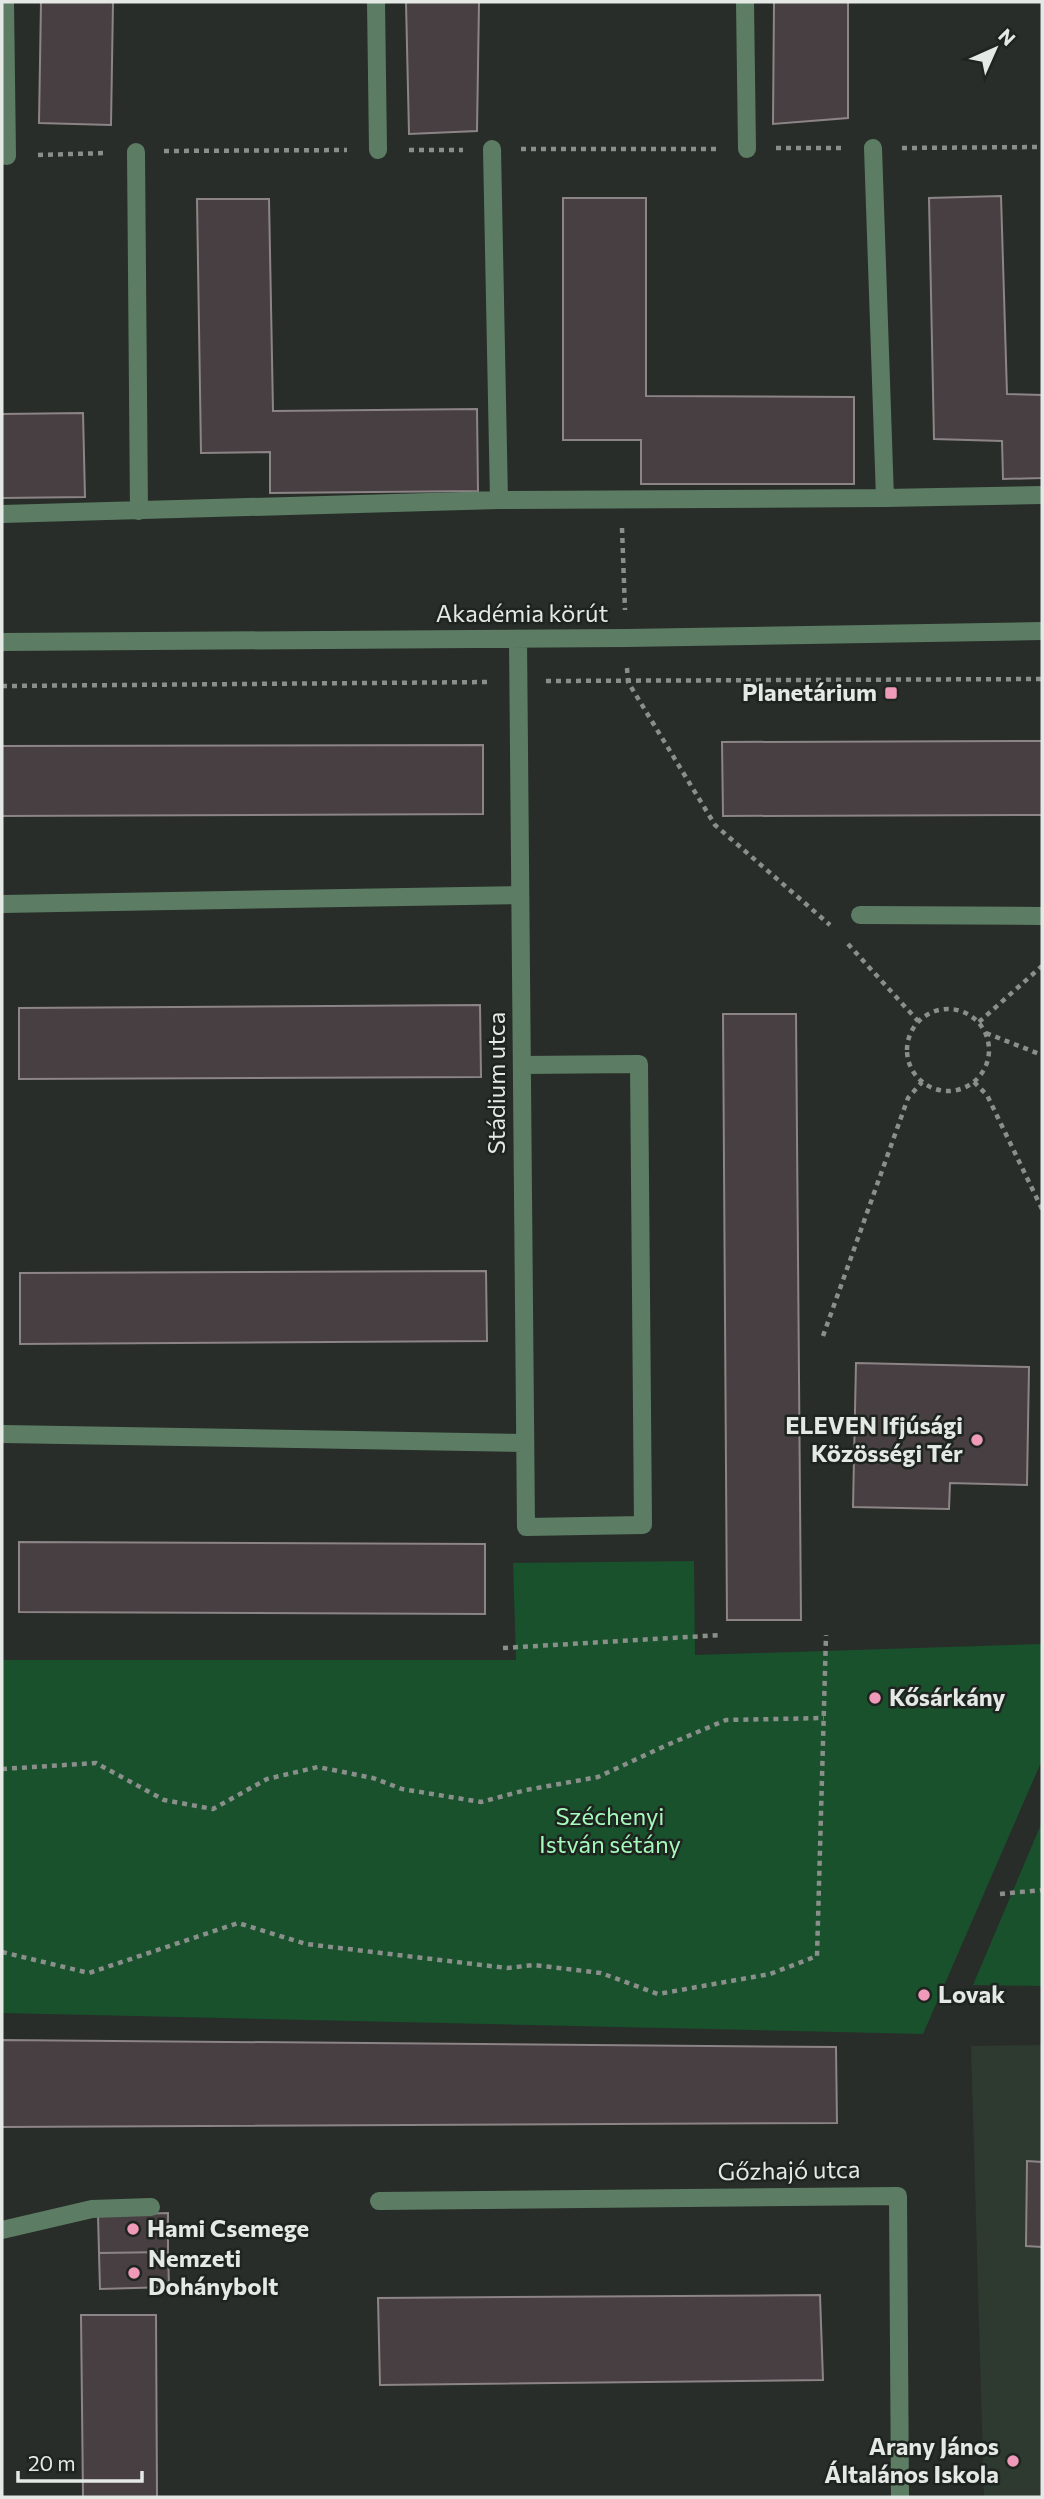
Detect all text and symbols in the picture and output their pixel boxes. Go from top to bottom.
north arrow [960,14,1030,84]
text: N [994,23,1021,50]
street label: Akadémia körút [436,598,608,627]
place label: Planetárium [742,677,877,706]
marker: Planetárium [883,685,899,701]
street label: Stádium utca [481,1012,510,1154]
place label: ELEVEN Ifjúsági Közösségi Tér [785,1410,963,1467]
marker: ELEVEN Ifjúsági Közösségi Tér [969,1432,985,1448]
place label: Kősárkány [889,1682,1005,1711]
marker: Kősárkány [867,1690,883,1706]
park label: Széchenyi István sétány [539,1801,681,1858]
place label: Lovak [938,1979,1005,2008]
marker: Lovak [916,1987,932,2003]
street label: Gőzhajó utca [717,2154,861,2185]
place label: Hami Csemege [147,2213,309,2242]
marker: Hami Csemege [125,2221,141,2237]
place label: Nemzeti Dohánybolt [148,2243,278,2300]
marker: Nemzeti Dohánybolt [126,2265,142,2281]
place label: Arany János Általános Iskola [824,2431,999,2488]
scale bar [18,2440,142,2484]
text: 20 m [28,2450,76,2475]
marker: Arany János Általános Iskola [1005,2453,1021,2469]

